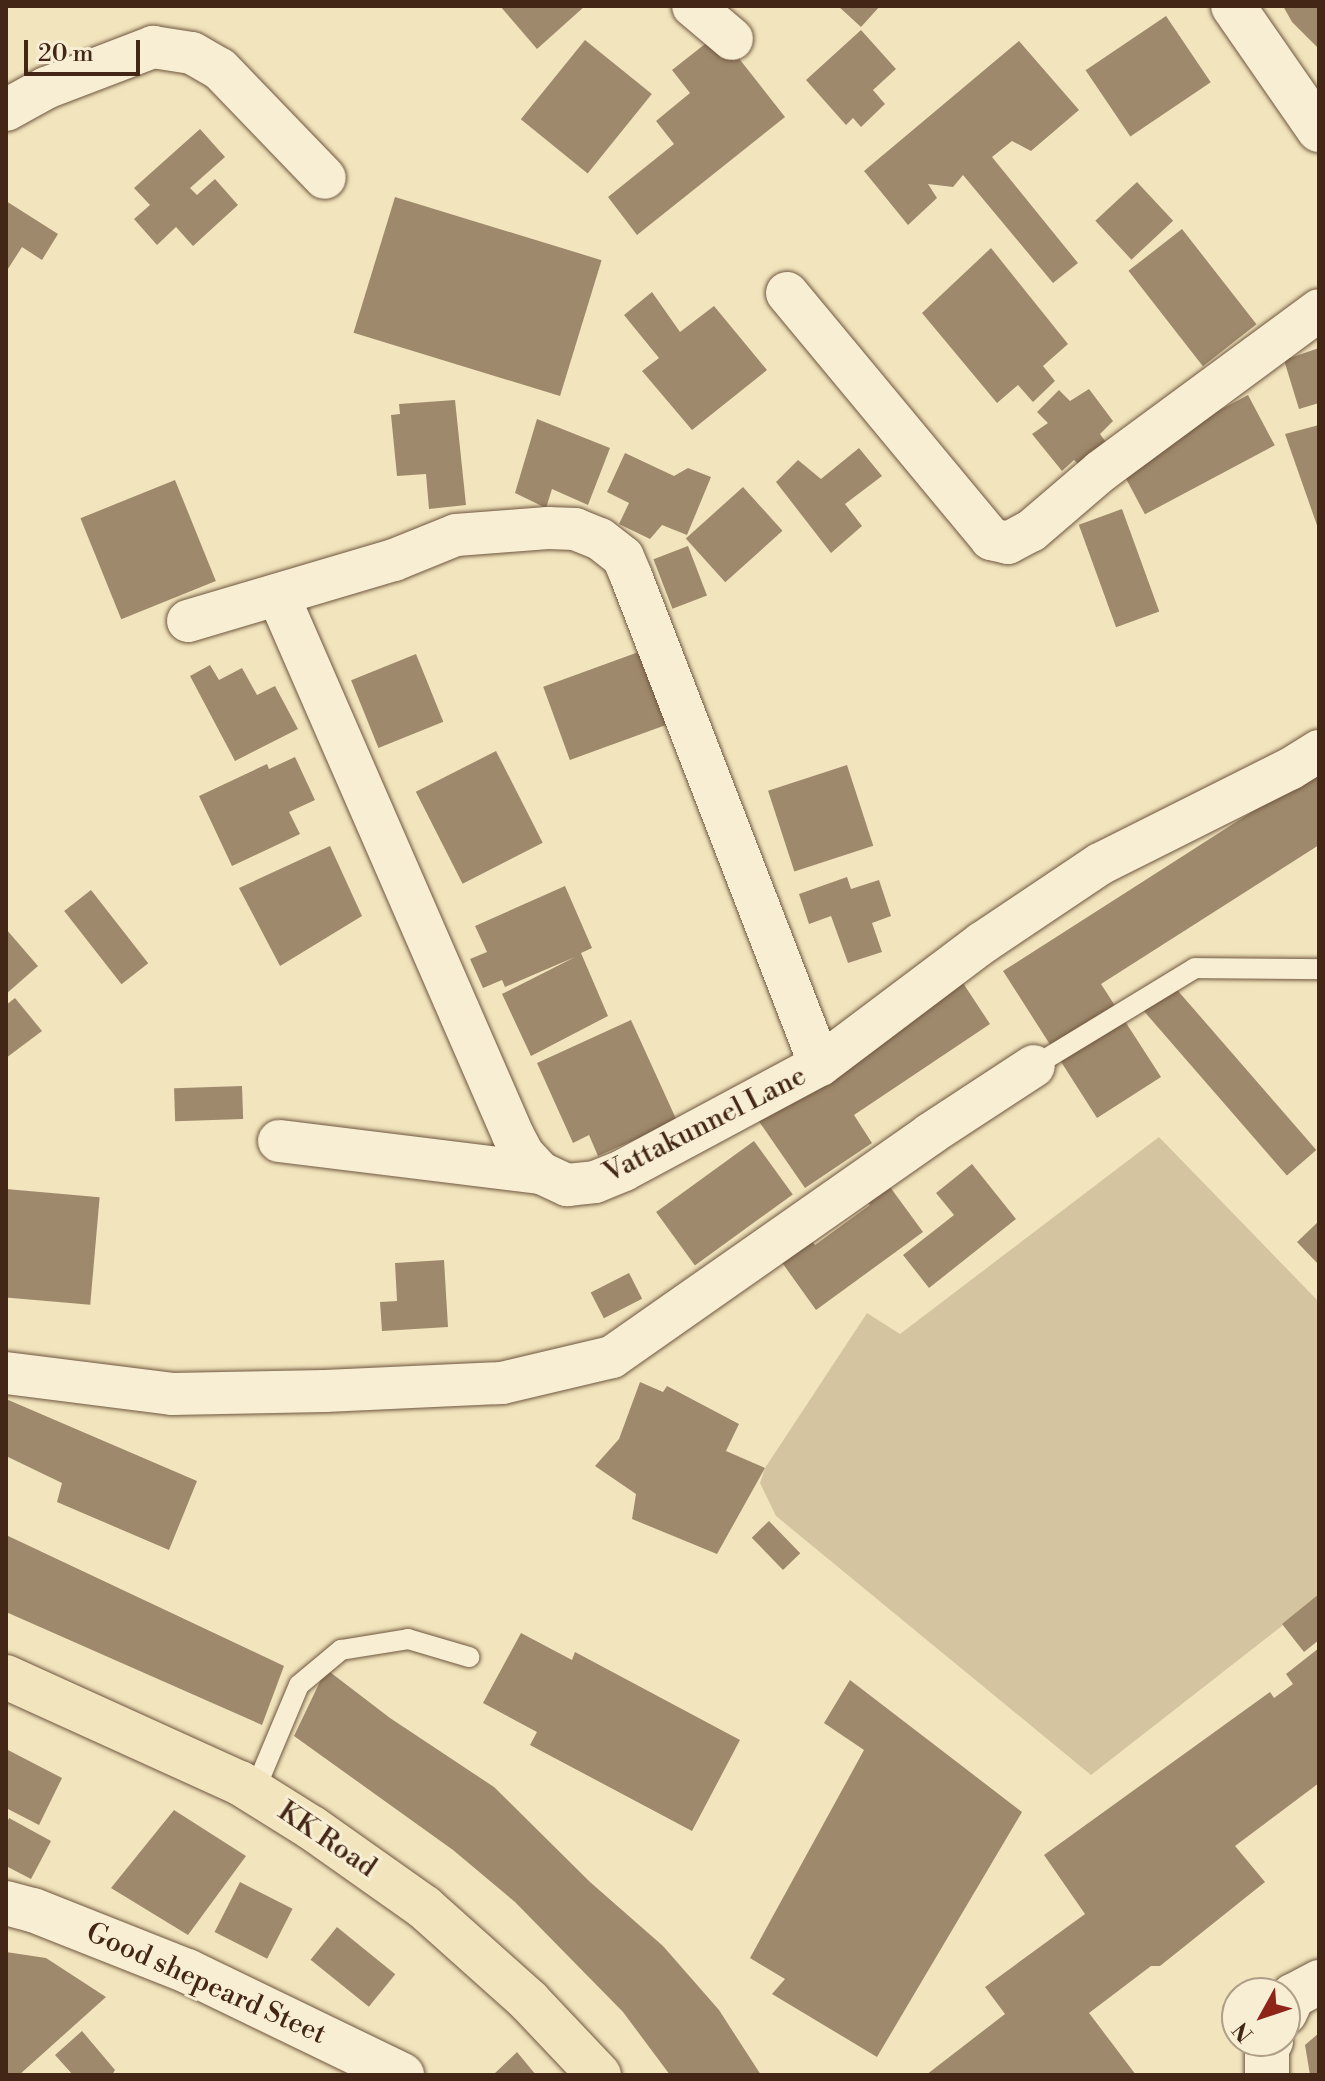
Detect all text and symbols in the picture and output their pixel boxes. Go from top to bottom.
scale bar [28,24,144,74]
text: 20 m [38,39,94,69]
street label: Vattakunnel Lane [598,1059,812,1191]
street label: KK Road [271,1795,383,1885]
street label: Good shepeard Steet [81,1916,331,2052]
north arrow [1221,1977,1301,2057]
text: N [1228,2016,1260,2047]

